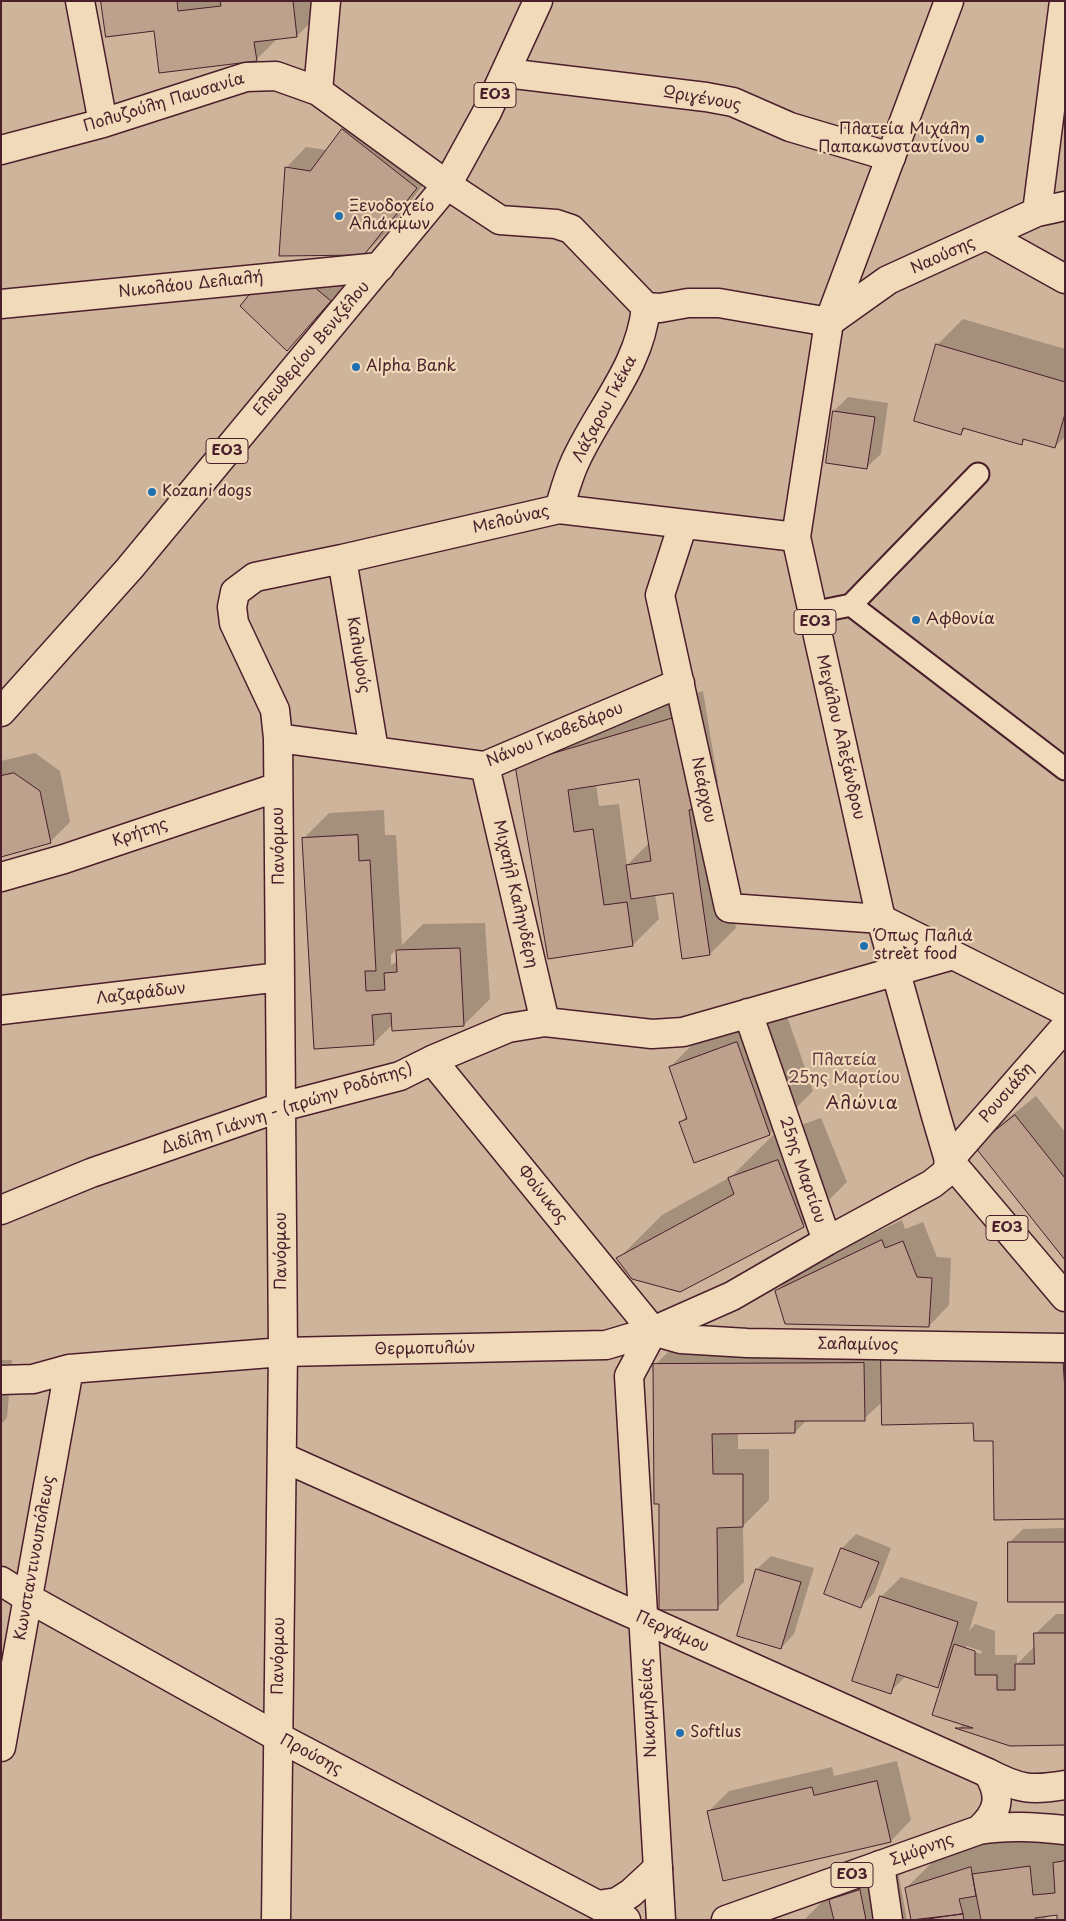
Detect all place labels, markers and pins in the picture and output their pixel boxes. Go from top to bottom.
place label: Πλατεία Μιχάλη Παπακωνσταντίνου [818,120,970,158]
marker: Πλατεία Μιχάλη Παπακωνσταντίνου [974,133,986,145]
place label: Ξενοδοχείο Αλιάκμων [349,197,434,235]
marker: Ξενοδοχείο Αλιάκμων [333,210,345,222]
place label: Alpha Bank [366,357,456,377]
marker: Alpha Bank [350,361,362,373]
place label: Kozani dogs [162,482,252,502]
marker: Kozani dogs [146,486,158,498]
place label: Αφθονία [926,610,995,630]
marker: Αφθονία [910,614,922,626]
place label: Όπως Παλιά street food [874,927,973,965]
marker: Όπως Παλιά street food [858,940,870,952]
place label: Softlus [690,1723,741,1743]
marker: Softlus [674,1727,686,1739]

